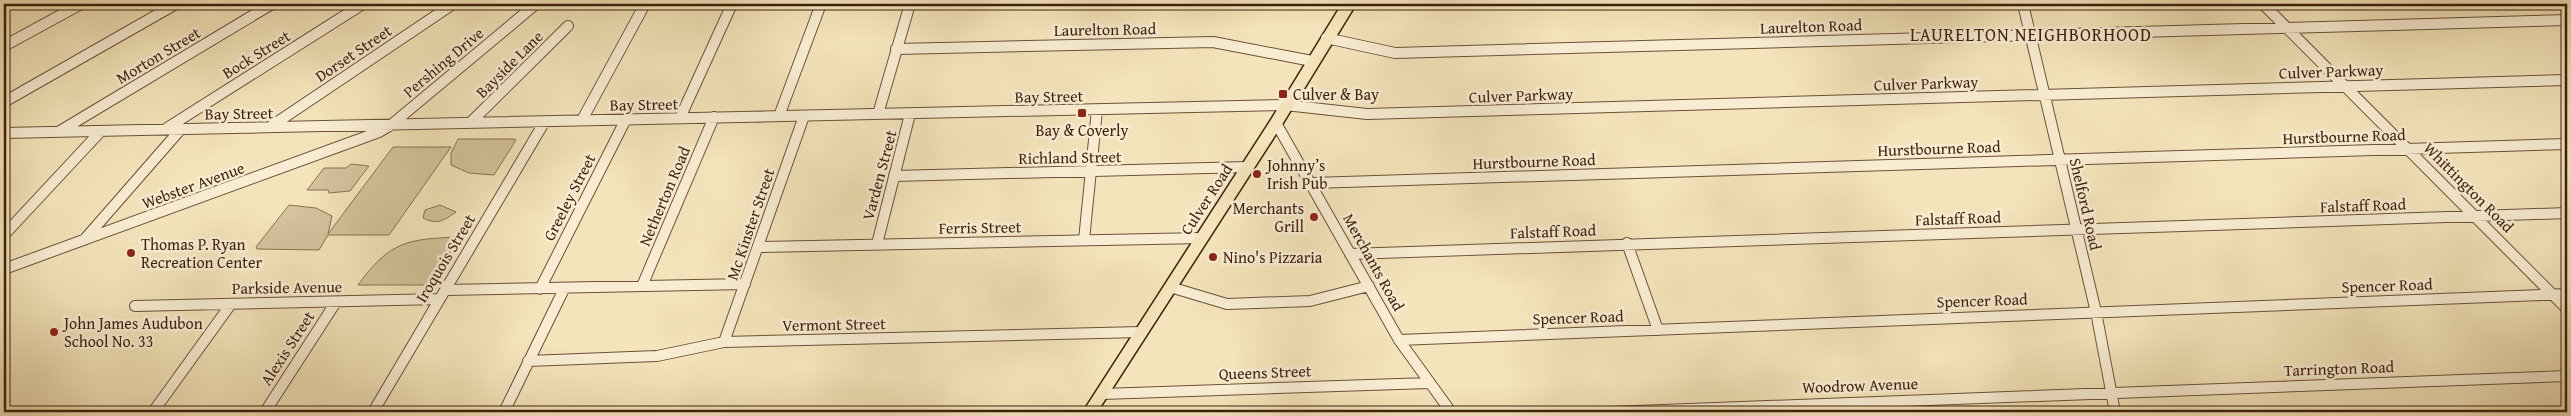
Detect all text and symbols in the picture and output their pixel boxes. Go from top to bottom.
street label: Laurelton Road [1760,12,1863,40]
street label: Laurelton Road [1054,16,1157,42]
street label: Dorset Street [310,18,396,88]
street label: Morton Street [111,20,205,90]
street label: Pershing Drive [397,21,489,103]
district label: LAURELTON NEIGHBORHOOD [1910,21,2152,48]
street label: Bock Street [217,23,295,84]
street label: Bayside Lane [470,25,548,103]
street label: Culver Parkway [2278,57,2384,85]
street label: Culver Parkway [1873,69,1979,97]
street label: Culver Parkway [1468,81,1574,109]
place label: Culver & Bay [1293,82,1379,106]
street label: Bay Street [1014,83,1084,109]
marker: Culver & Bay [1277,88,1289,100]
street label: Bay Street [609,91,679,117]
street label: Bay Street [204,100,274,126]
marker: Bay & Coverly [1076,107,1088,119]
place label: Bay & Coverly [1035,118,1129,142]
street label: Hurstbourne Road [2282,122,2406,150]
street label: Varden Street [855,127,903,223]
street label: Hurstbourne Road [1877,134,2001,162]
street label: Whittington Road [2418,136,2520,238]
street label: Netherton Road [632,142,696,250]
street label: Richland Street [1018,144,1122,170]
street label: Hurstbourne Road [1472,147,1596,175]
street label: Greeley Street [537,149,601,245]
place label: Johnny’s Irish Pub [1265,153,1327,195]
street label: Webster Avenue [138,155,248,215]
street label: Shelford Road [2064,155,2108,253]
street label: Culver Road [1174,158,1238,239]
street label: Mc Kinster Street [720,165,780,283]
marker: Johnny’s Irish Pub [1251,168,1263,180]
street label: Falstaff Road [2320,191,2407,218]
place label: Merchants Grill [1233,196,1305,238]
street label: Falstaff Road [1915,204,2002,231]
street label: Iroquois Street [409,209,481,307]
street label: Merchants Road [1337,209,1411,316]
marker: Merchants Grill [1308,211,1320,223]
street label: Ferris Street [938,214,1022,240]
street label: Falstaff Road [1510,217,1597,244]
place label: Thomas P. Ryan Recreation Center [141,232,262,274]
place label: Nino's Pizzaria [1223,245,1323,269]
marker: Thomas P. Ryan Recreation Center [125,247,137,259]
marker: Nino's Pizzaria [1207,251,1219,263]
street label: Spencer Road [2341,271,2433,299]
street label: Parkside Avenue [232,274,342,300]
street label: Spencer Road [1936,286,2028,314]
street label: Spencer Road [1532,303,1624,331]
street label: Alexis Street [254,306,320,390]
place label: John James Audubon School No. 33 [62,311,203,353]
street label: Vermont Street [782,311,886,337]
marker: John James Audubon School No. 33 [48,326,60,338]
street label: Tarrington Road [2283,354,2395,382]
street label: Queens Street [1218,358,1312,386]
street label: Woodrow Avenue [1802,371,1918,399]

